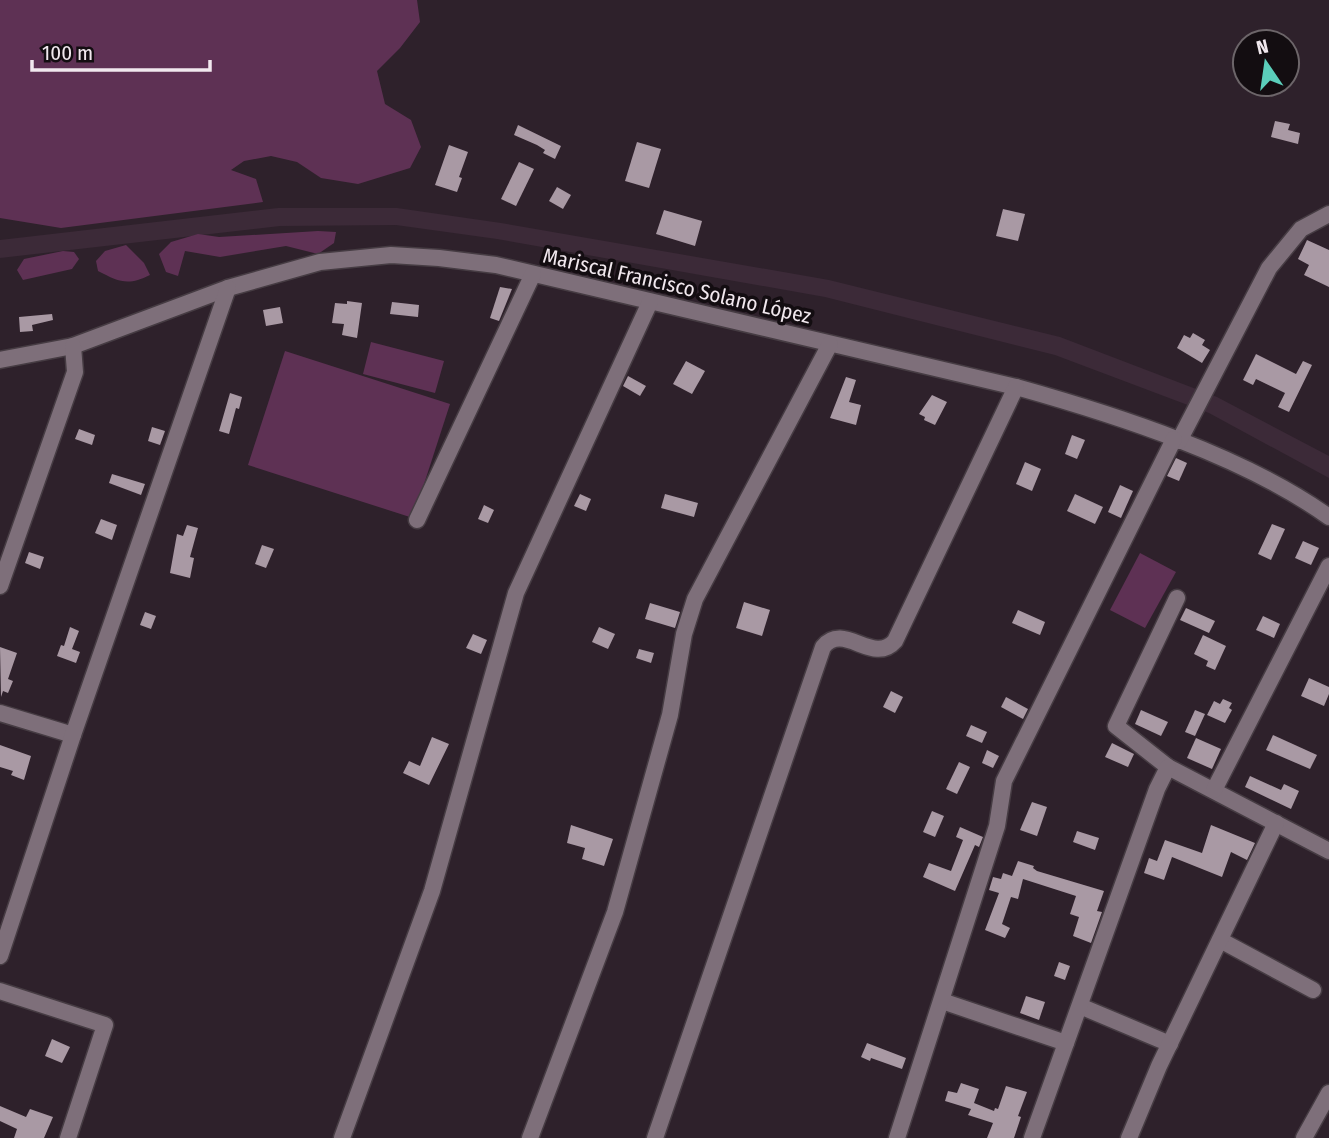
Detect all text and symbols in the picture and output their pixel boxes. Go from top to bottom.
scale bar [32,28,210,72]
north arrow [1231,28,1301,98]
text: N [1254,34,1270,59]
text: 100 m [42,40,93,66]
street label: Mariscal Francisco Solano López [540,242,814,330]

